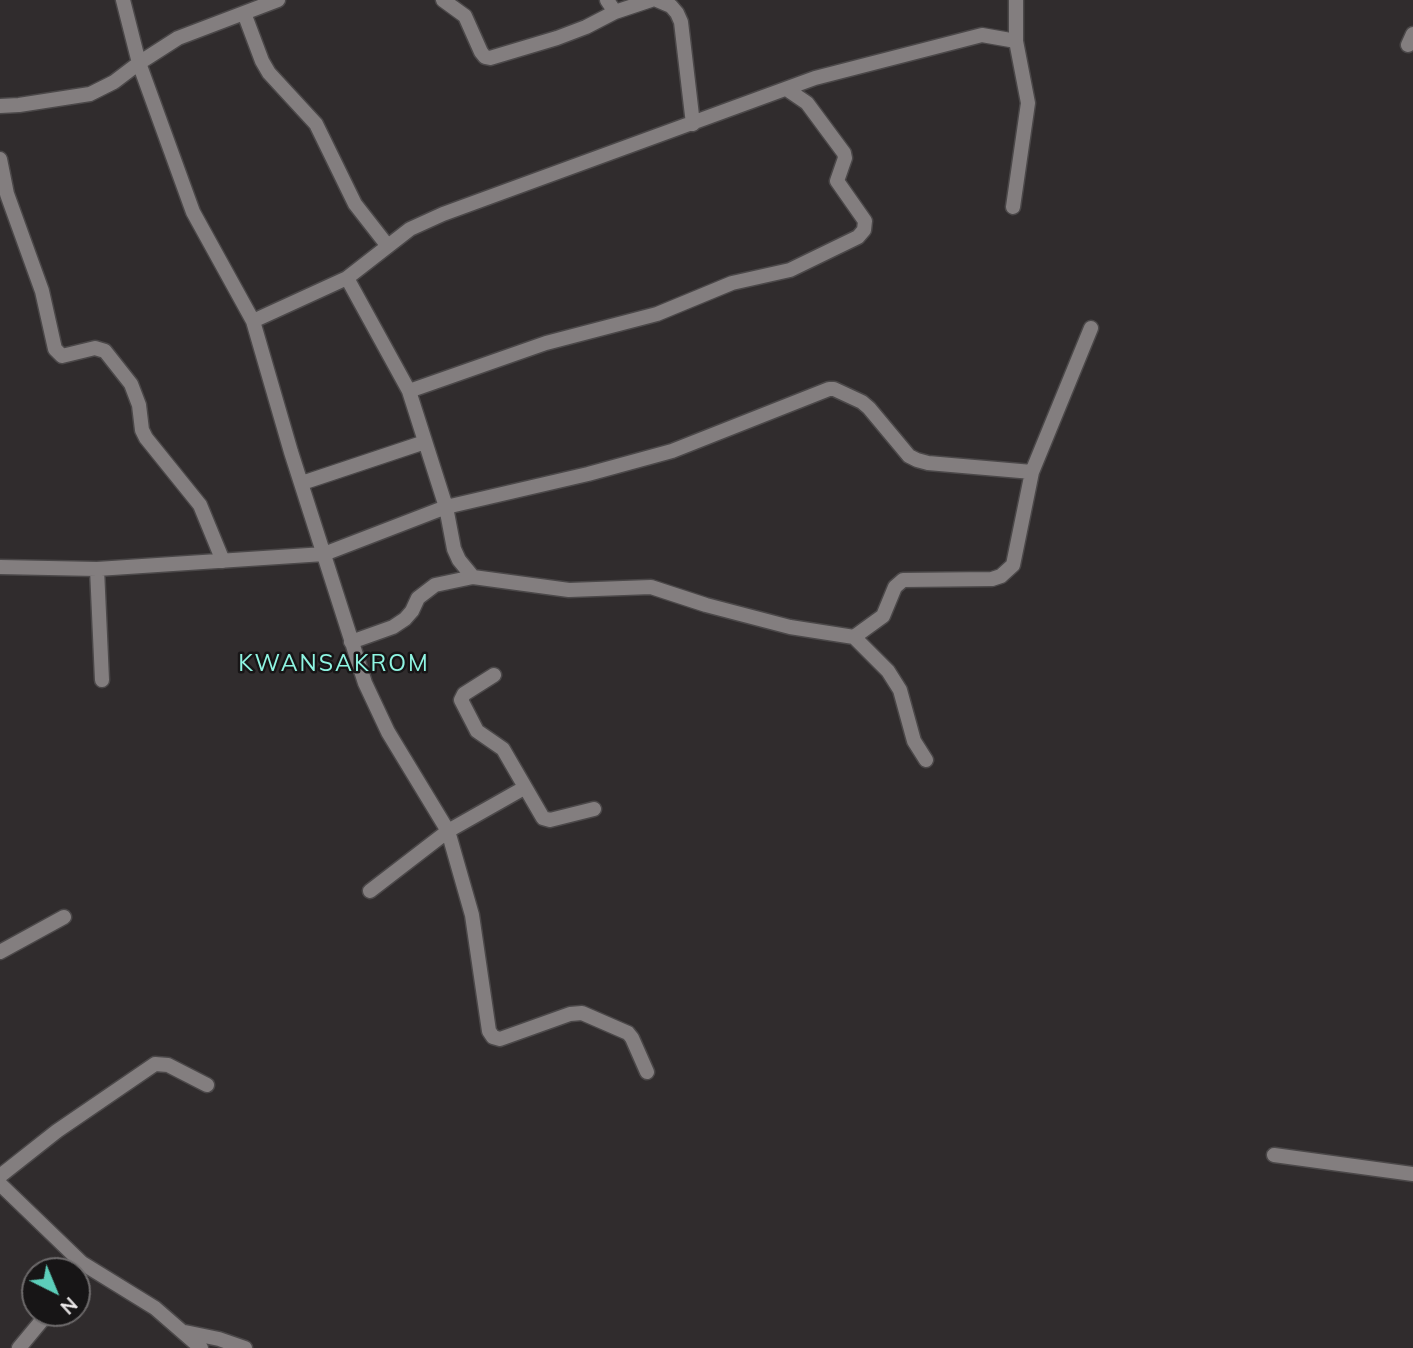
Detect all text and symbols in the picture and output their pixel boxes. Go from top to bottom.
district label: KWANSAKROM [239,650,429,678]
north arrow [21,1257,91,1327]
text: N [56,1292,82,1320]

